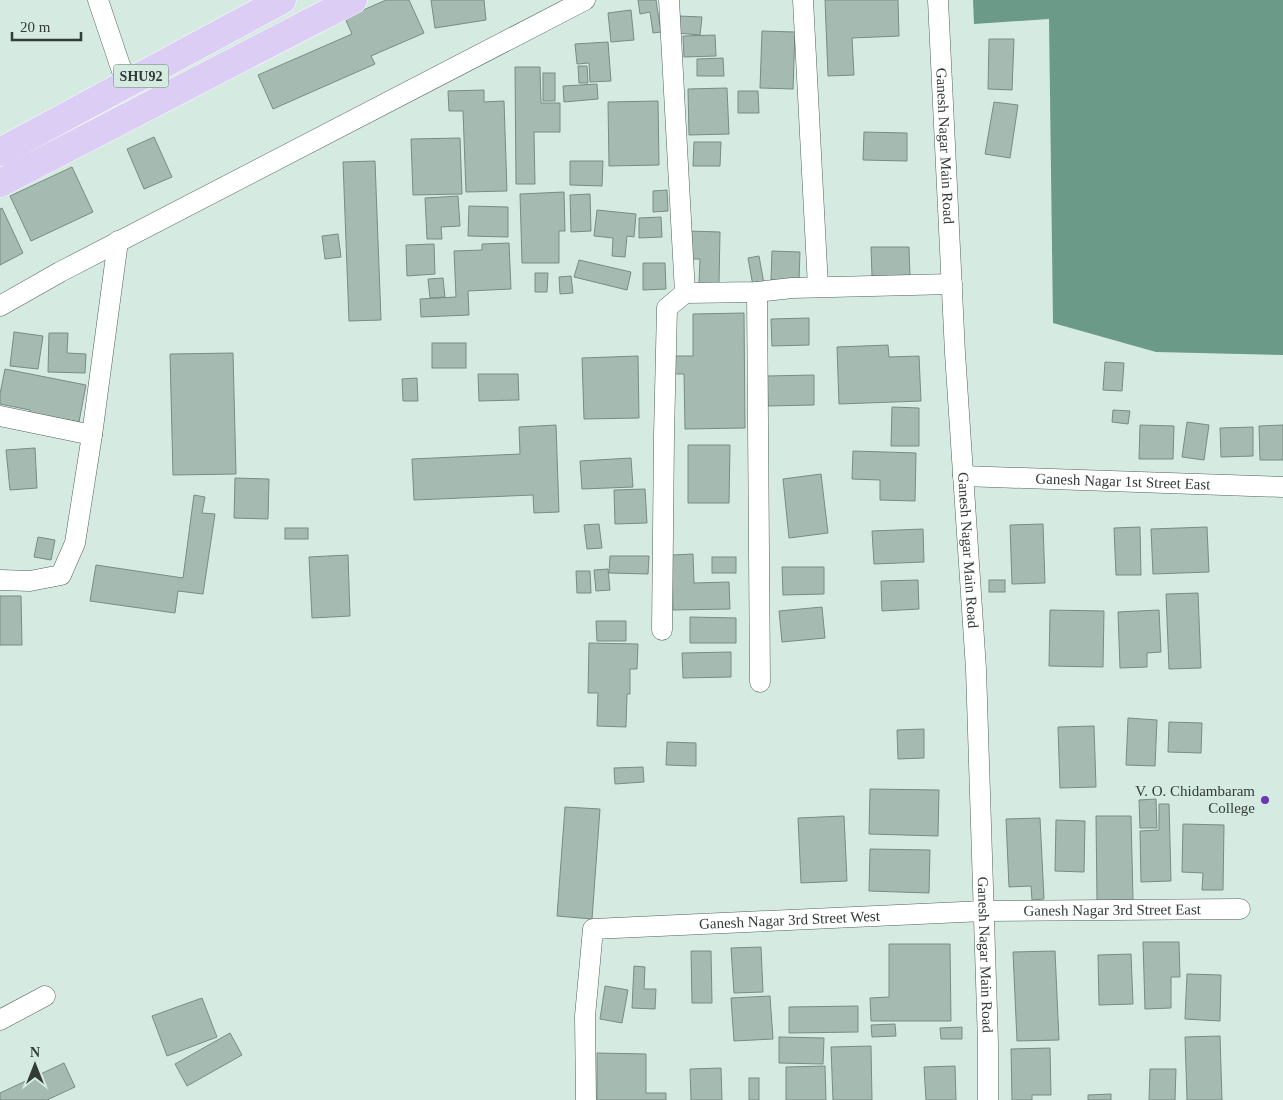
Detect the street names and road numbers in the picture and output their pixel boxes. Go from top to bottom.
road number: SHU92 [114,64,168,88]
street label: Ganesh Nagar Main Road [933,67,957,225]
street label: Ganesh Nagar 1st Street East [1035,470,1212,493]
street label: Ganesh Nagar Main Road [955,472,981,629]
street label: Ganesh Nagar Main Road [975,876,996,1034]
street label: Ganesh Nagar 3rd Street East [1023,901,1202,919]
street label: Ganesh Nagar 3rd Street West [699,908,881,932]

